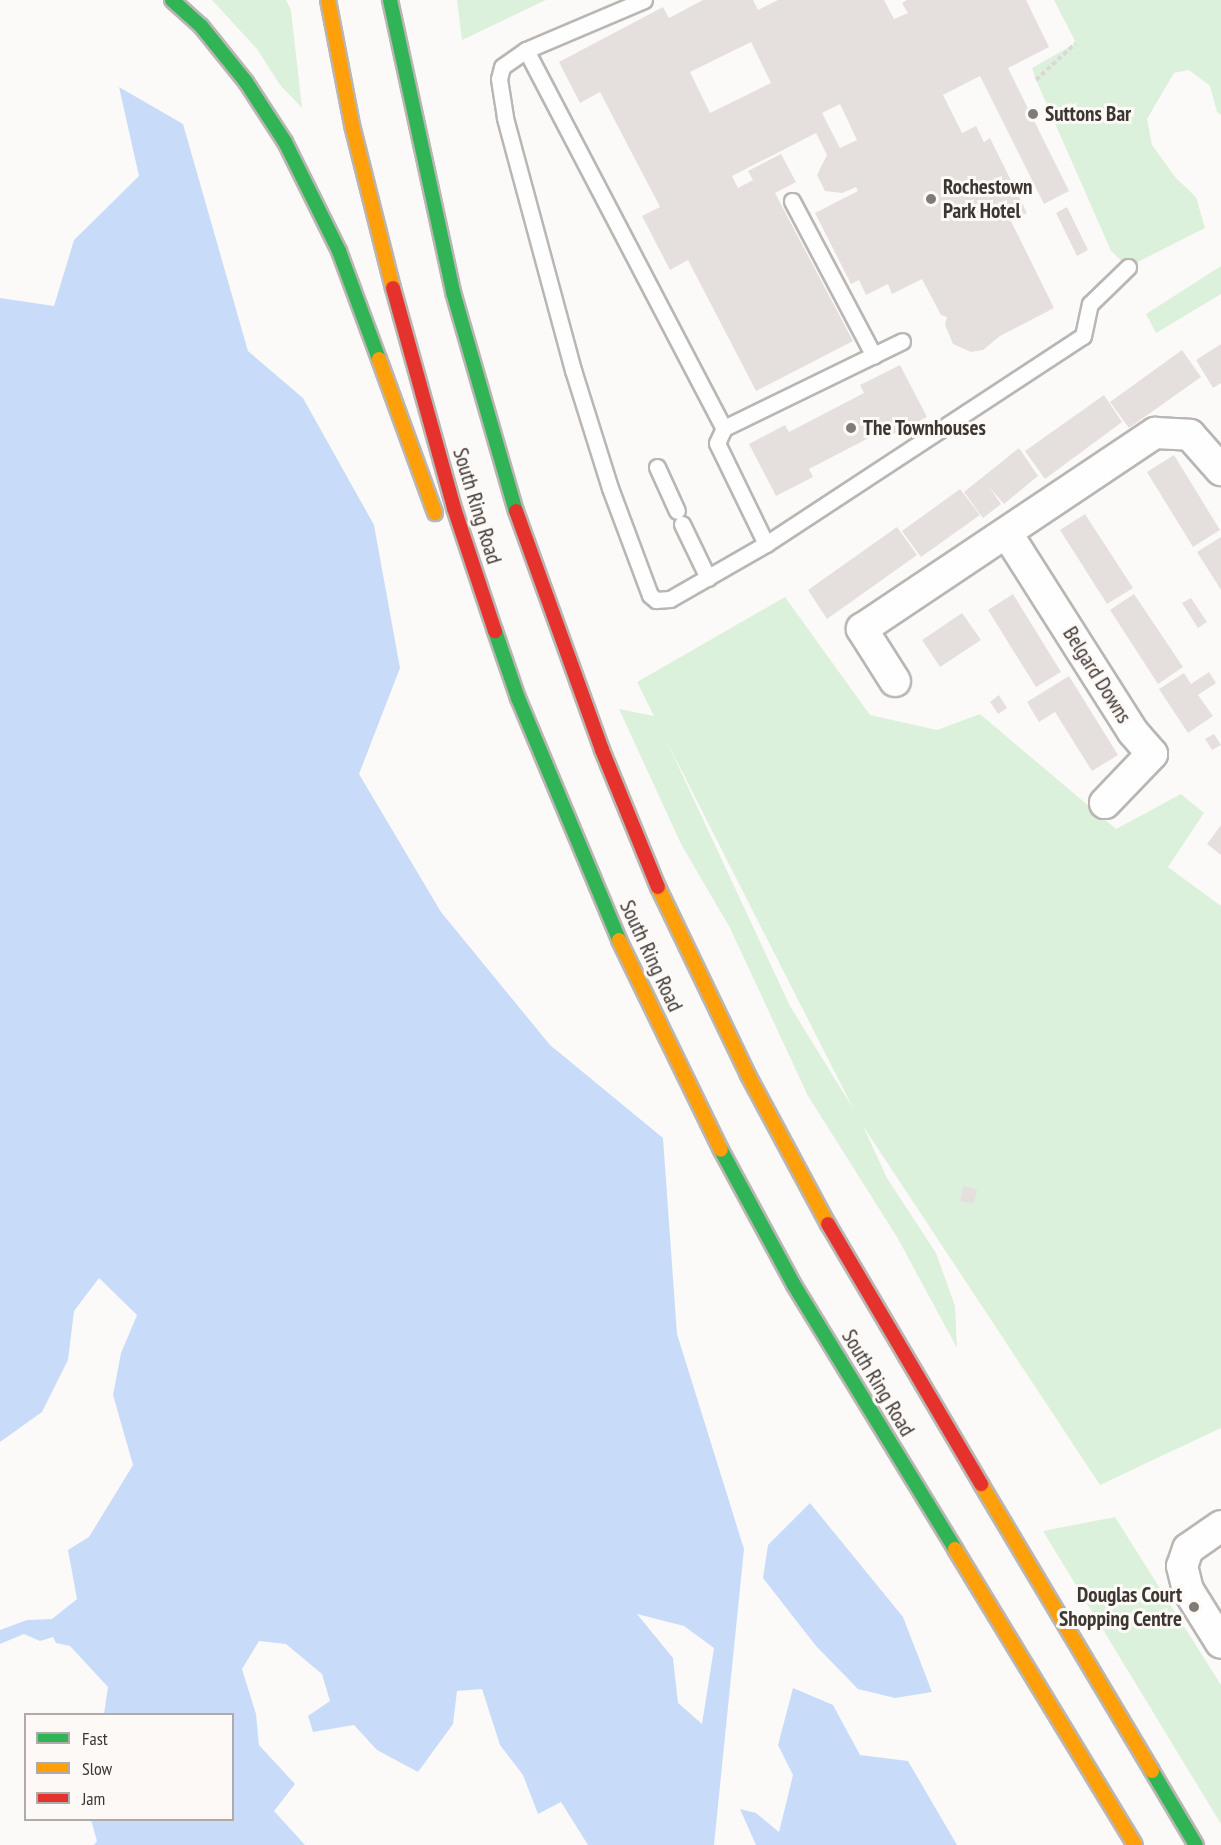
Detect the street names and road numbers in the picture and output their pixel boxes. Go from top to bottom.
street label: South Ring Road [447,445,507,567]
street label: Belgard Downs [1057,622,1137,728]
street label: South Ring Road [614,896,688,1016]
street label: South Ring Road [836,1325,920,1441]

